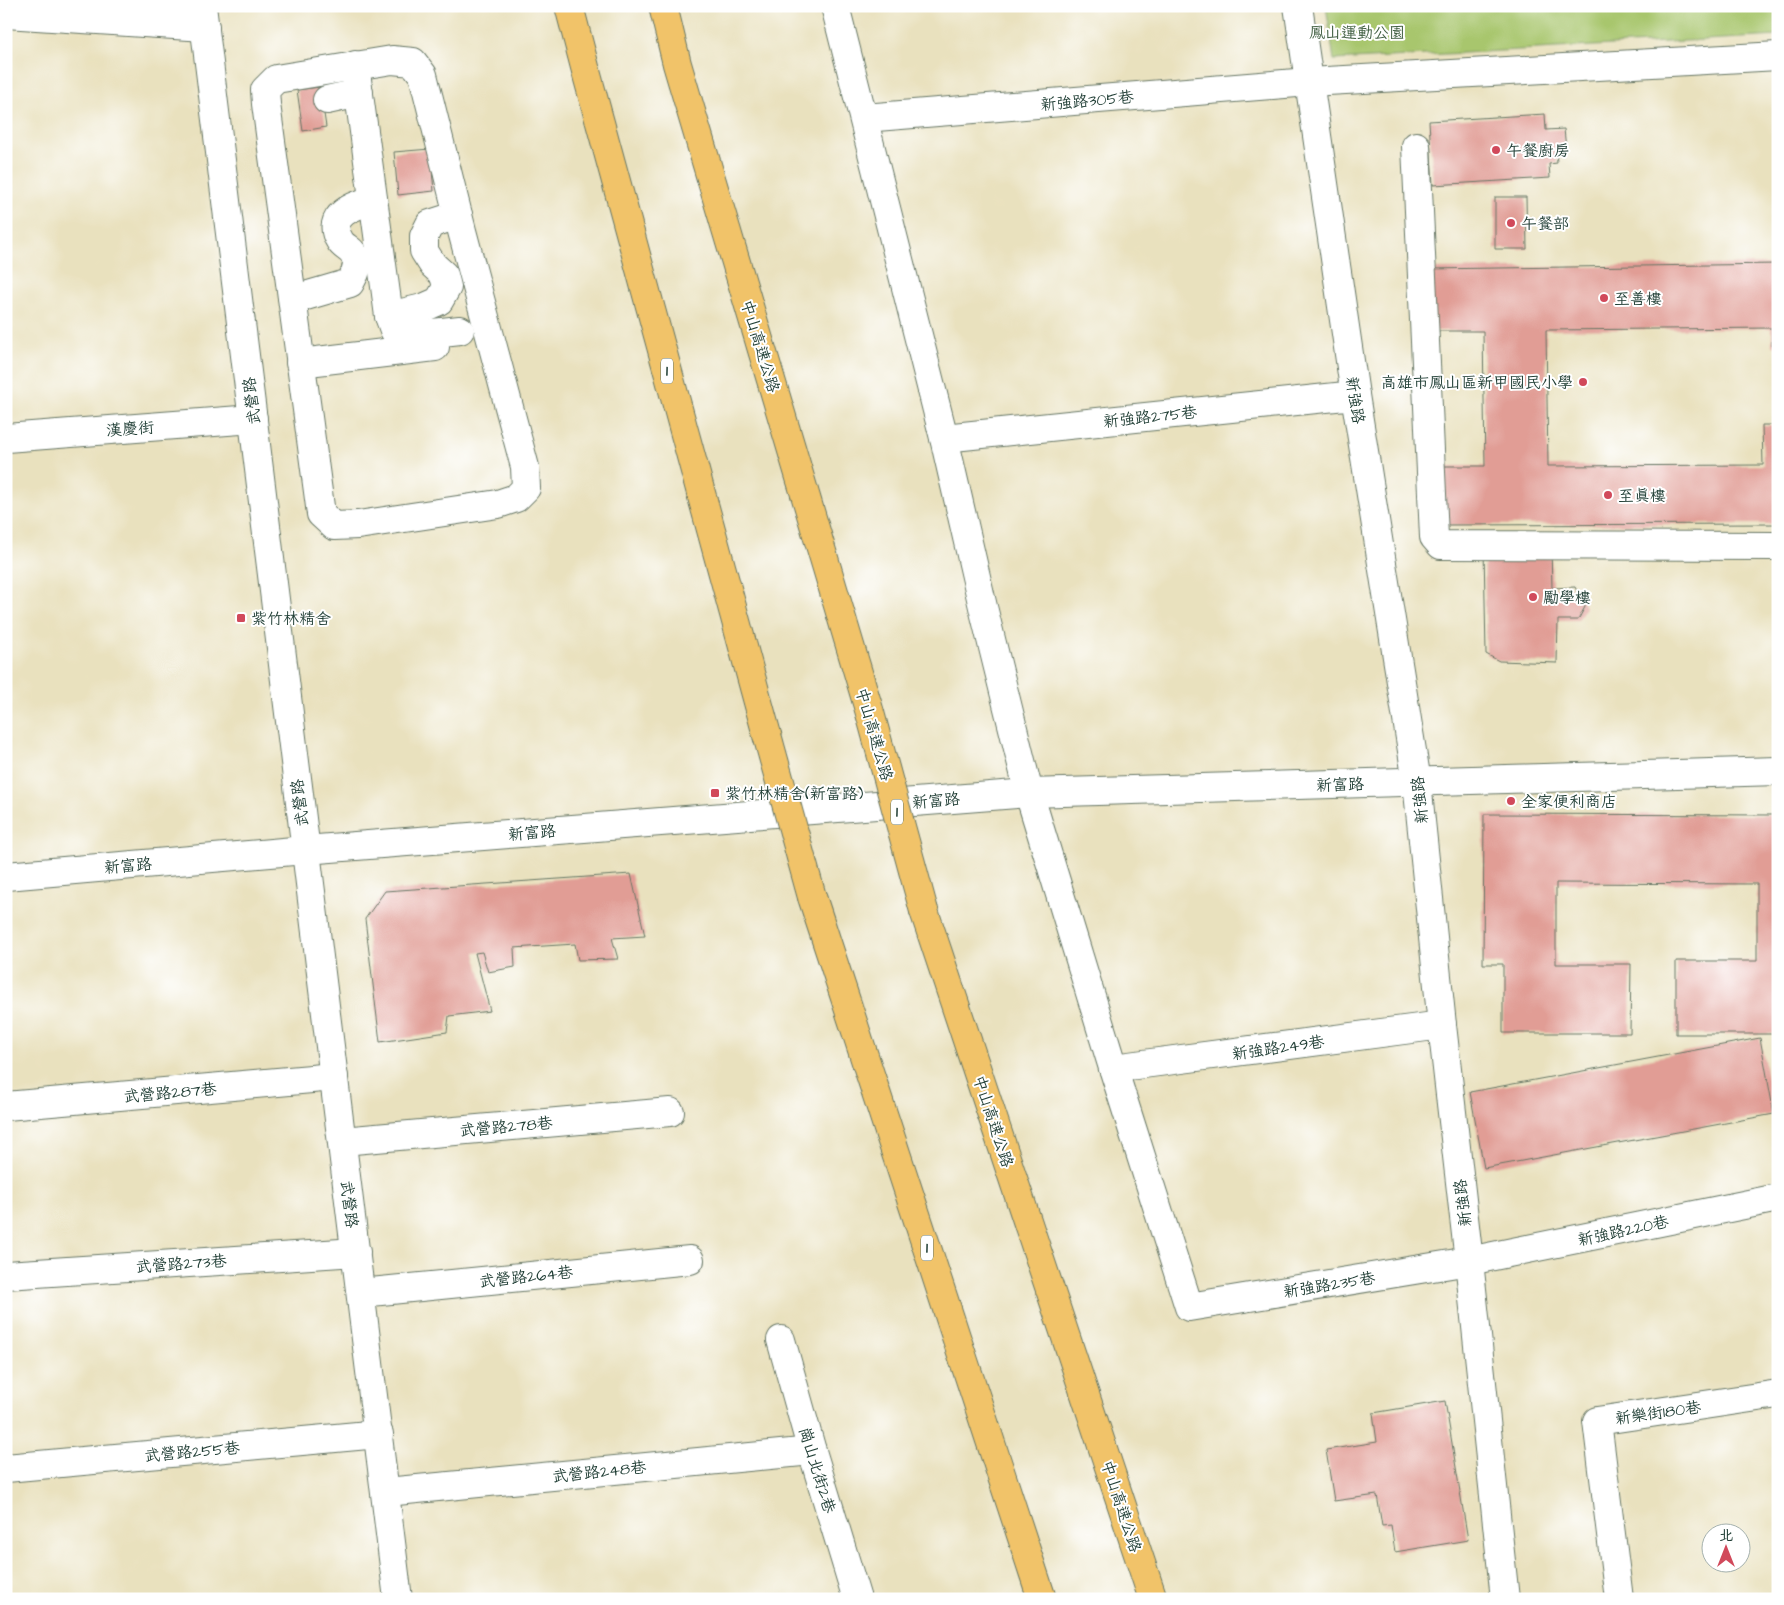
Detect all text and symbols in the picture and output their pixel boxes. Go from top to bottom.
park label: 鳳山運動公園 [1309,22,1405,44]
street label: 新強路305巷 [1040,86,1135,116]
place label: 午餐廚房 [1506,140,1570,162]
marker: 午餐廚房 [1490,144,1502,156]
place label: 午餐部 [1521,213,1569,235]
marker: 午餐部 [1505,217,1517,229]
place label: 至善樓 [1614,288,1662,310]
marker: 至善樓 [1598,292,1610,304]
street label: 中山高速公路 [735,297,785,395]
road number: 1 [661,358,673,384]
place label: 高雄市鳳山區新甲國民小學 [1381,372,1573,394]
street label: 新強路 [1340,375,1370,426]
street label: 武營路 [238,376,266,426]
marker: 高雄市鳳山區新甲國民小學 [1577,376,1589,388]
street label: 新強路275巷 [1102,401,1198,433]
street label: 漢慶街 [105,416,155,442]
place label: 至真樓 [1618,485,1666,507]
marker: 至真樓 [1602,489,1614,501]
place label: 勵學樓 [1543,587,1591,609]
marker: 勵學樓 [1527,591,1539,603]
place label: 紫竹林精舍 [251,608,331,630]
marker: 紫竹林精舍 [235,612,247,624]
street label: 中山高速公路 [850,685,898,783]
street label: 新富路 [1316,773,1364,797]
street label: 新強路 [1407,775,1433,825]
street label: 武營路 [286,778,314,828]
place label: 紫竹林精舍(新富路) [725,783,864,805]
marker: 紫竹林精舍(新富路) [709,787,721,799]
street label: 新富路 [911,788,961,814]
place label: 全家便利商店 [1521,791,1617,813]
marker: 全家便利商店 [1505,795,1517,807]
road number: 1 [891,800,903,824]
street label: 新富路 [507,820,557,846]
street label: 新富路 [103,853,153,879]
street label: 新強路249巷 [1230,1031,1326,1065]
street label: 中山高速公路 [968,1072,1018,1170]
street label: 武營路287巷 [123,1078,218,1108]
street label: 武營路278巷 [459,1112,554,1142]
street label: 新強路 [1449,1178,1477,1228]
street label: 武營路 [335,1179,363,1229]
street label: 新強路220巷 [1576,1211,1671,1251]
road number: 1 [921,1236,933,1260]
street label: 武營路273巷 [135,1250,227,1278]
street label: 武營路264巷 [478,1261,574,1293]
street label: 新強路235巷 [1282,1267,1377,1303]
street label: 新樂街180巷 [1614,1396,1703,1430]
street label: 崗山北街2巷 [793,1424,841,1516]
street label: 武營路255巷 [143,1437,241,1467]
street label: 武營路248巷 [551,1456,647,1488]
street label: 中山高速公路 [1096,1457,1146,1555]
north arrow [1702,1522,1752,1572]
text: 北 [1719,1526,1733,1546]

